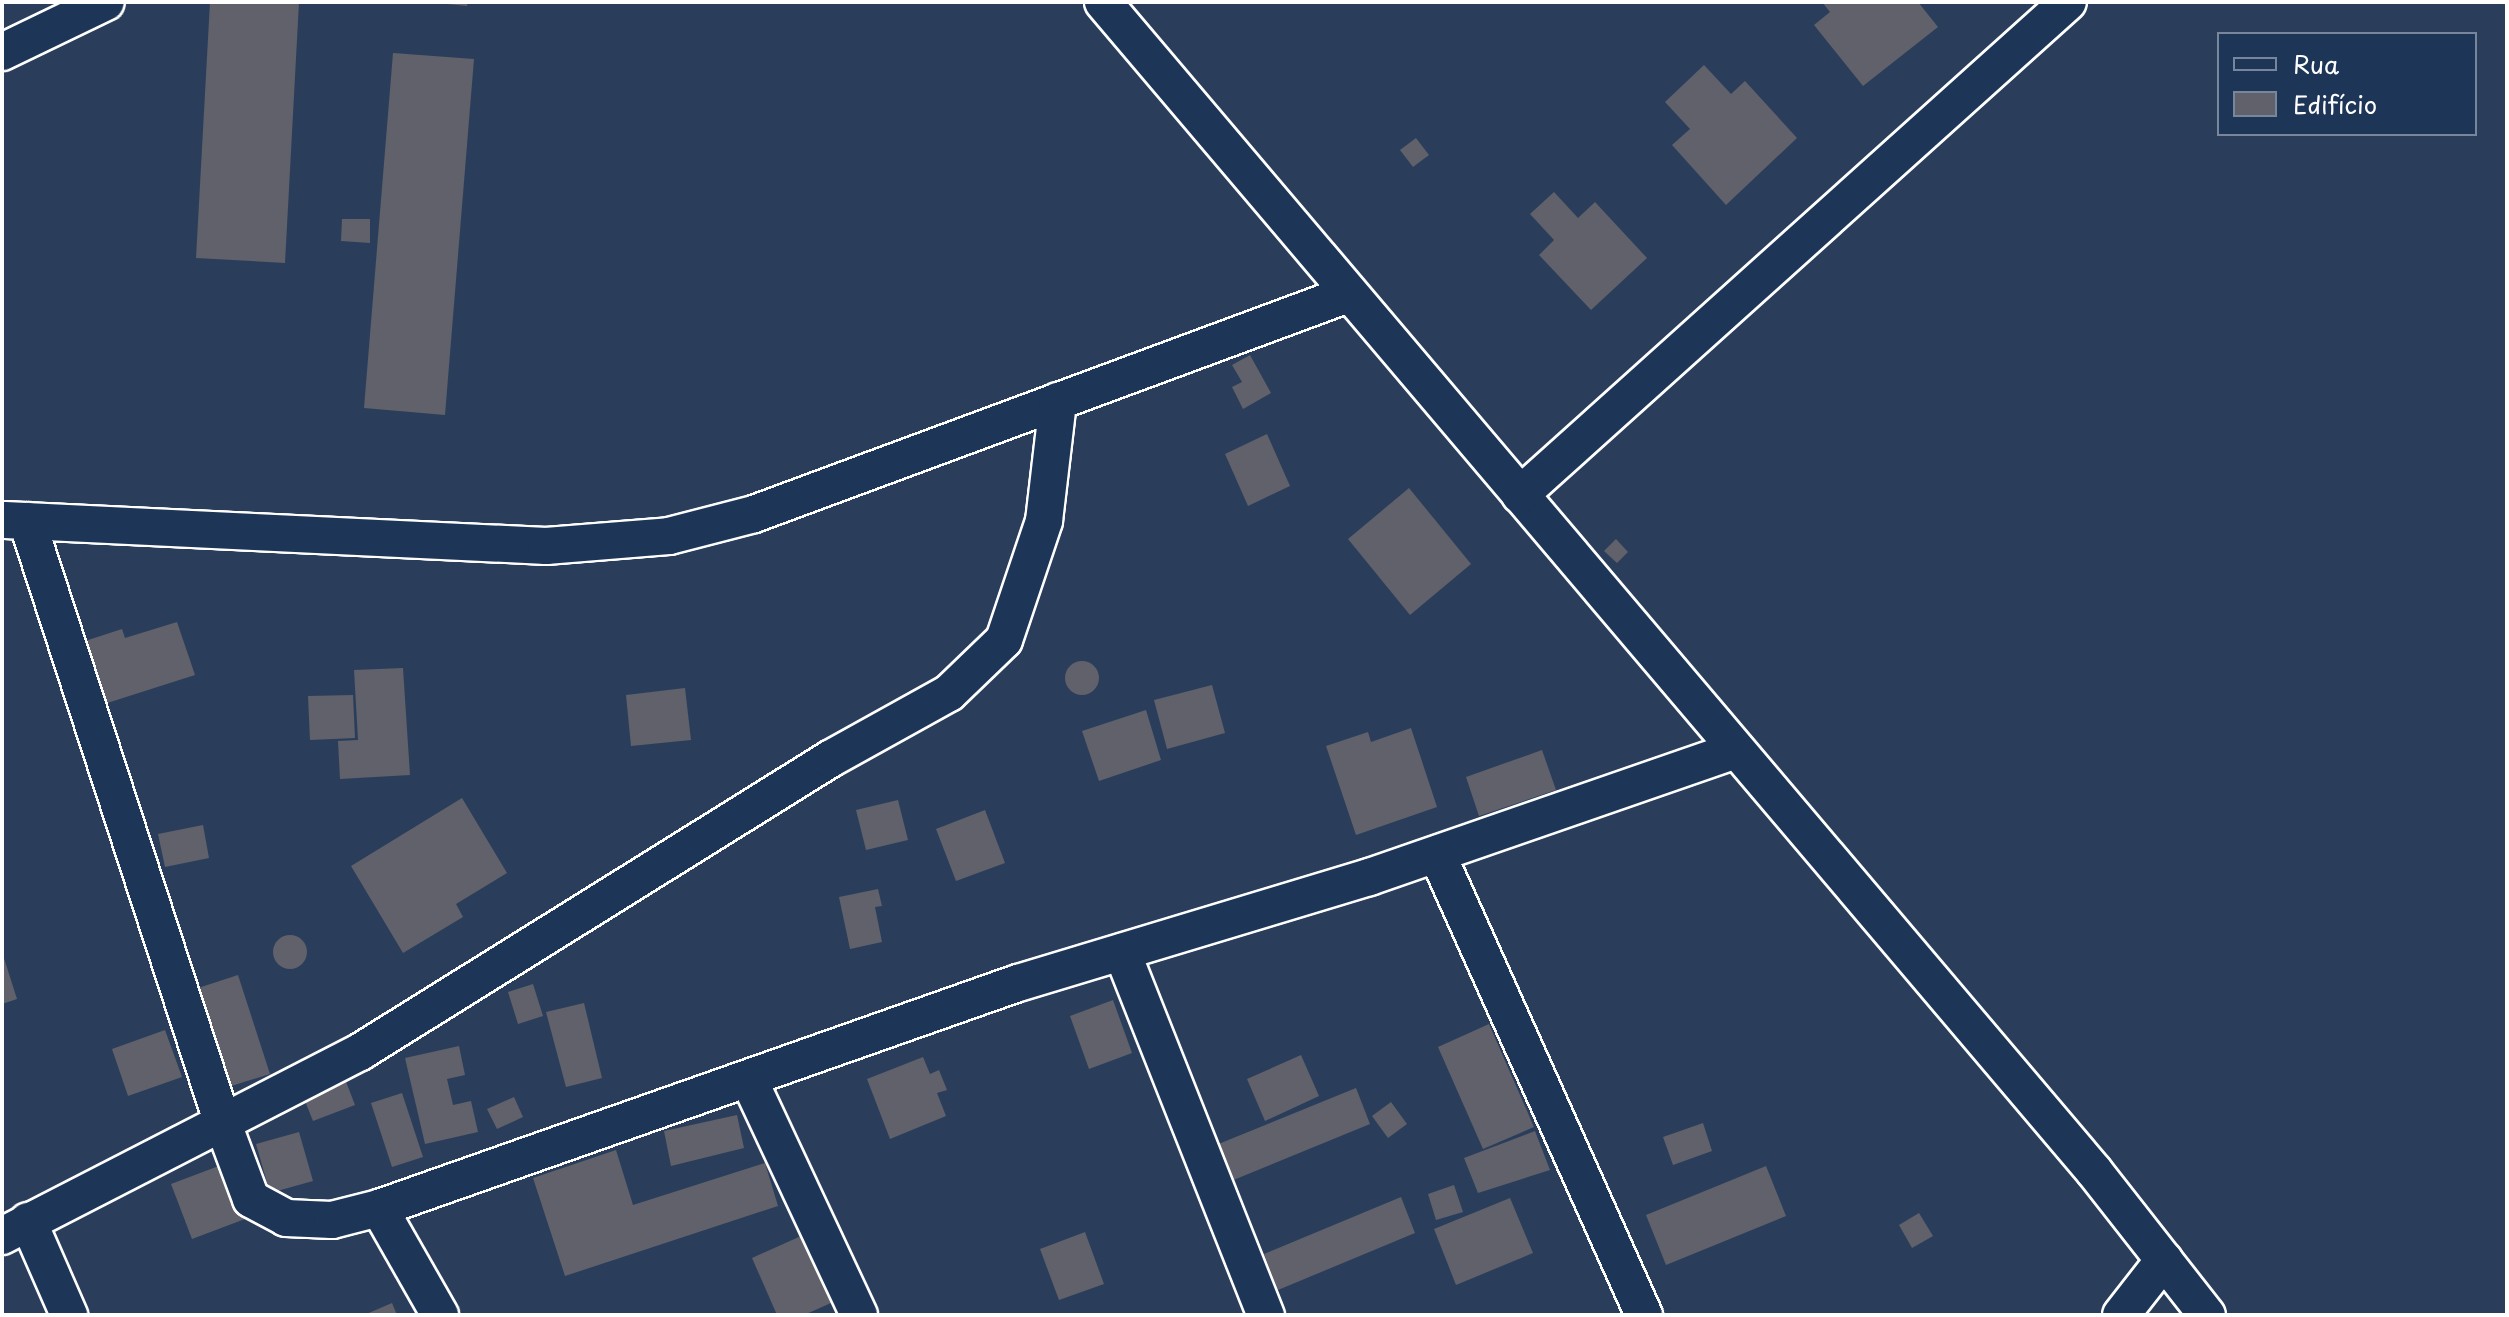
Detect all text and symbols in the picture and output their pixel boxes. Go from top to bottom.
legend [2217,32,2477,136]
text: Rua [2293,46,2339,82]
text: Edifício [2293,86,2377,122]

